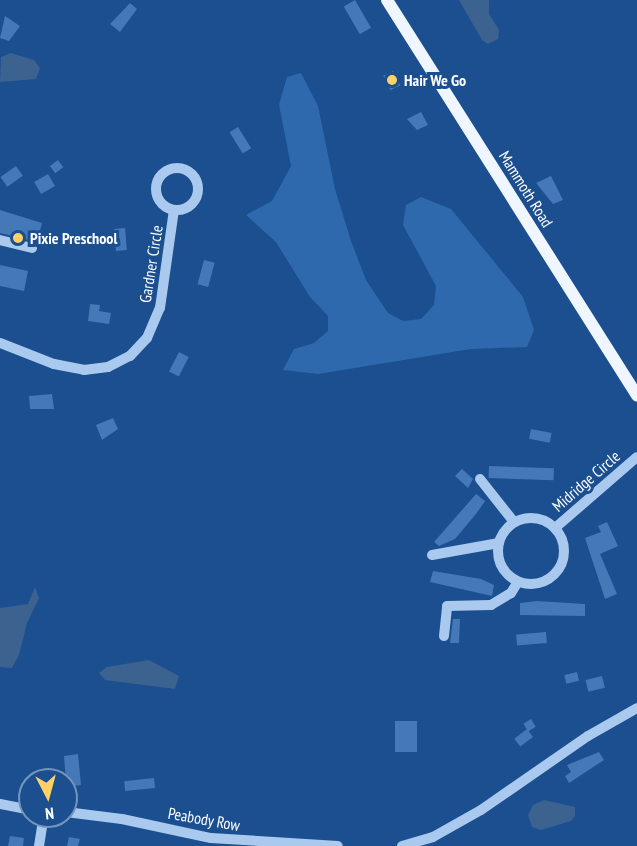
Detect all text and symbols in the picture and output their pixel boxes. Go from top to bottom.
place label: Hair We Go [404,70,467,90]
marker: Hair We Go [385,73,399,87]
street label: Mammoth Road [495,147,557,231]
street label: Gardner Circle [135,224,167,304]
place label: Pixie Preschool [30,228,117,248]
marker: Pixie Preschool [11,231,25,245]
street label: Midridge Circle [548,446,624,516]
north arrow [18,768,78,828]
street label: Peabody Row [166,803,242,835]
text: N [44,804,55,824]

